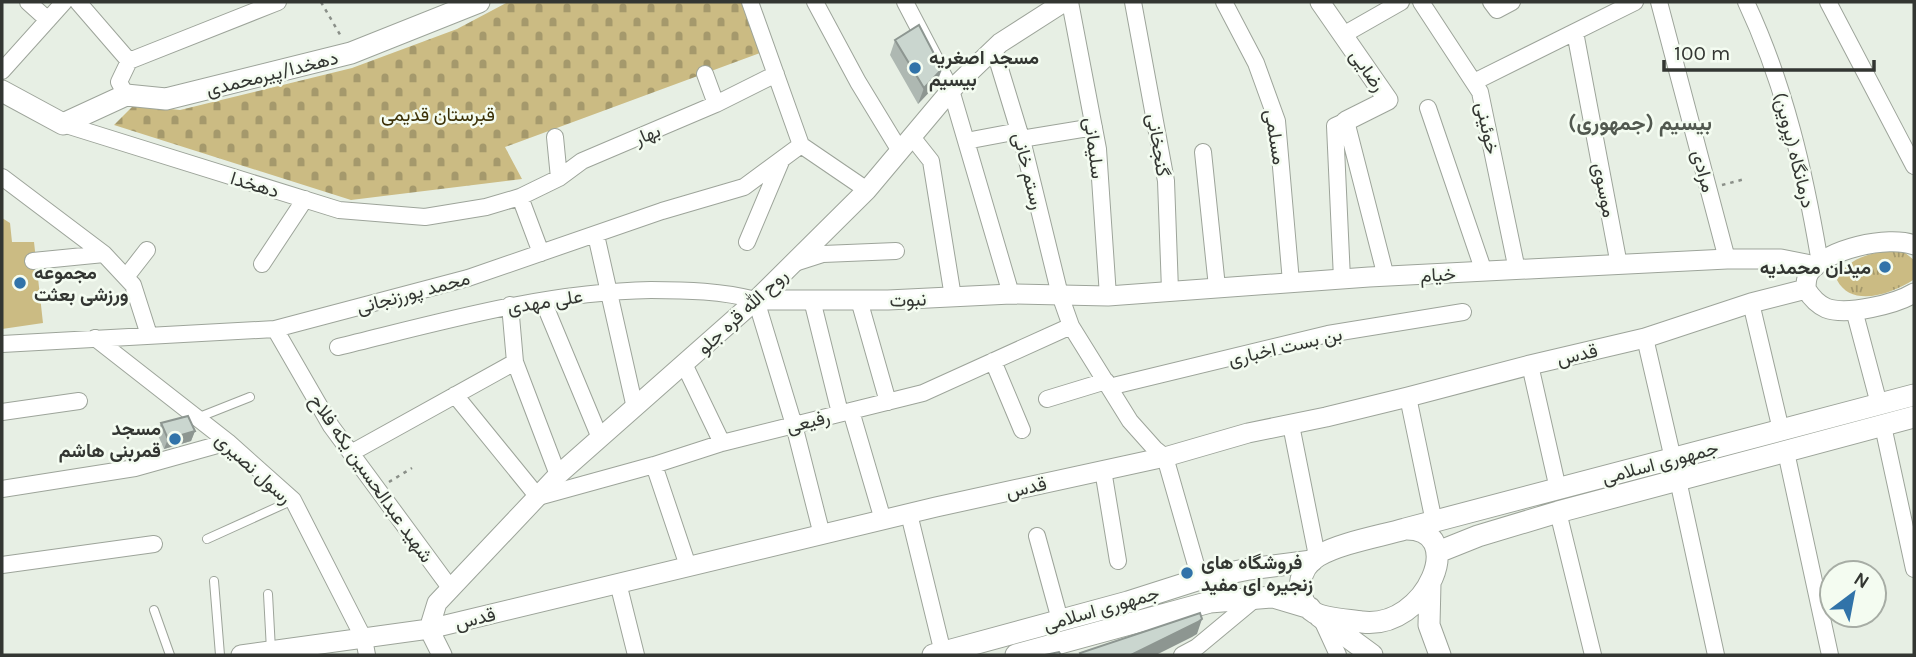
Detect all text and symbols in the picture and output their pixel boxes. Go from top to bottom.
scale bar [1664,28,1874,72]
text: 100 m [1674,41,1731,65]
street label: رضایی [1345,45,1390,96]
street label: دهخدا/پیرمحمدی [204,47,341,103]
place label: مسجد اصغریه بیسیم [929,47,1039,92]
marker: مسجد اصغریه بیسیم [907,60,923,76]
street label: درمانگاه (پروین) [1767,90,1819,211]
street label: خوئینی [1471,100,1503,156]
park label: قبرستان قدیمى [381,104,495,126]
street label: مسلمی [1260,108,1290,166]
district label: (بیسیم (جمهوری [1568,111,1712,137]
street label: گنجخانی [1142,112,1174,178]
street label: سلیمانی [1079,116,1109,180]
street label: بهار [630,120,664,151]
street label: رستم خانی [1007,130,1048,212]
street label: مرادی [1687,148,1719,195]
street label: موسوی [1588,161,1620,219]
street label: دهخدا [228,167,282,203]
place label: میدان محمدیه [1760,257,1871,279]
marker: میدان محمدیه [1877,259,1893,275]
place label: مجموعه ورزشی بعثت [34,262,129,307]
street label: خیام [1420,263,1457,288]
street label: روح الله قره جلو [693,264,793,360]
street label: محمد پورزنجانی [354,267,473,321]
marker: مجموعه ورزشی بعثت [12,275,28,291]
street label: علی مهدی [506,285,584,319]
street label: نبوت [889,288,927,312]
street label: بن بست اخباری [1226,323,1344,371]
street label: قدس [1555,340,1600,370]
street label: شهید عبدالحسین یکه فلاح [304,390,438,567]
street label: رفیعی [784,406,832,438]
place label: مسجد قمربنی هاشم [59,418,161,463]
street label: رسول نصیری [211,429,296,509]
marker: مسجد قمربنی هاشم [167,431,183,447]
street label: جمهوری اسلامی [1600,437,1721,489]
street label: قدس [1004,473,1049,503]
place label: فروشگاه های زنجیره ای مفید [1201,552,1313,597]
north arrow [1818,559,1888,629]
marker: فروشگاه های زنجیره ای مفید [1179,565,1195,581]
text: N [1850,567,1873,593]
street label: جمهوری اسلامی [1041,582,1162,636]
street label: قدس [453,603,498,635]

